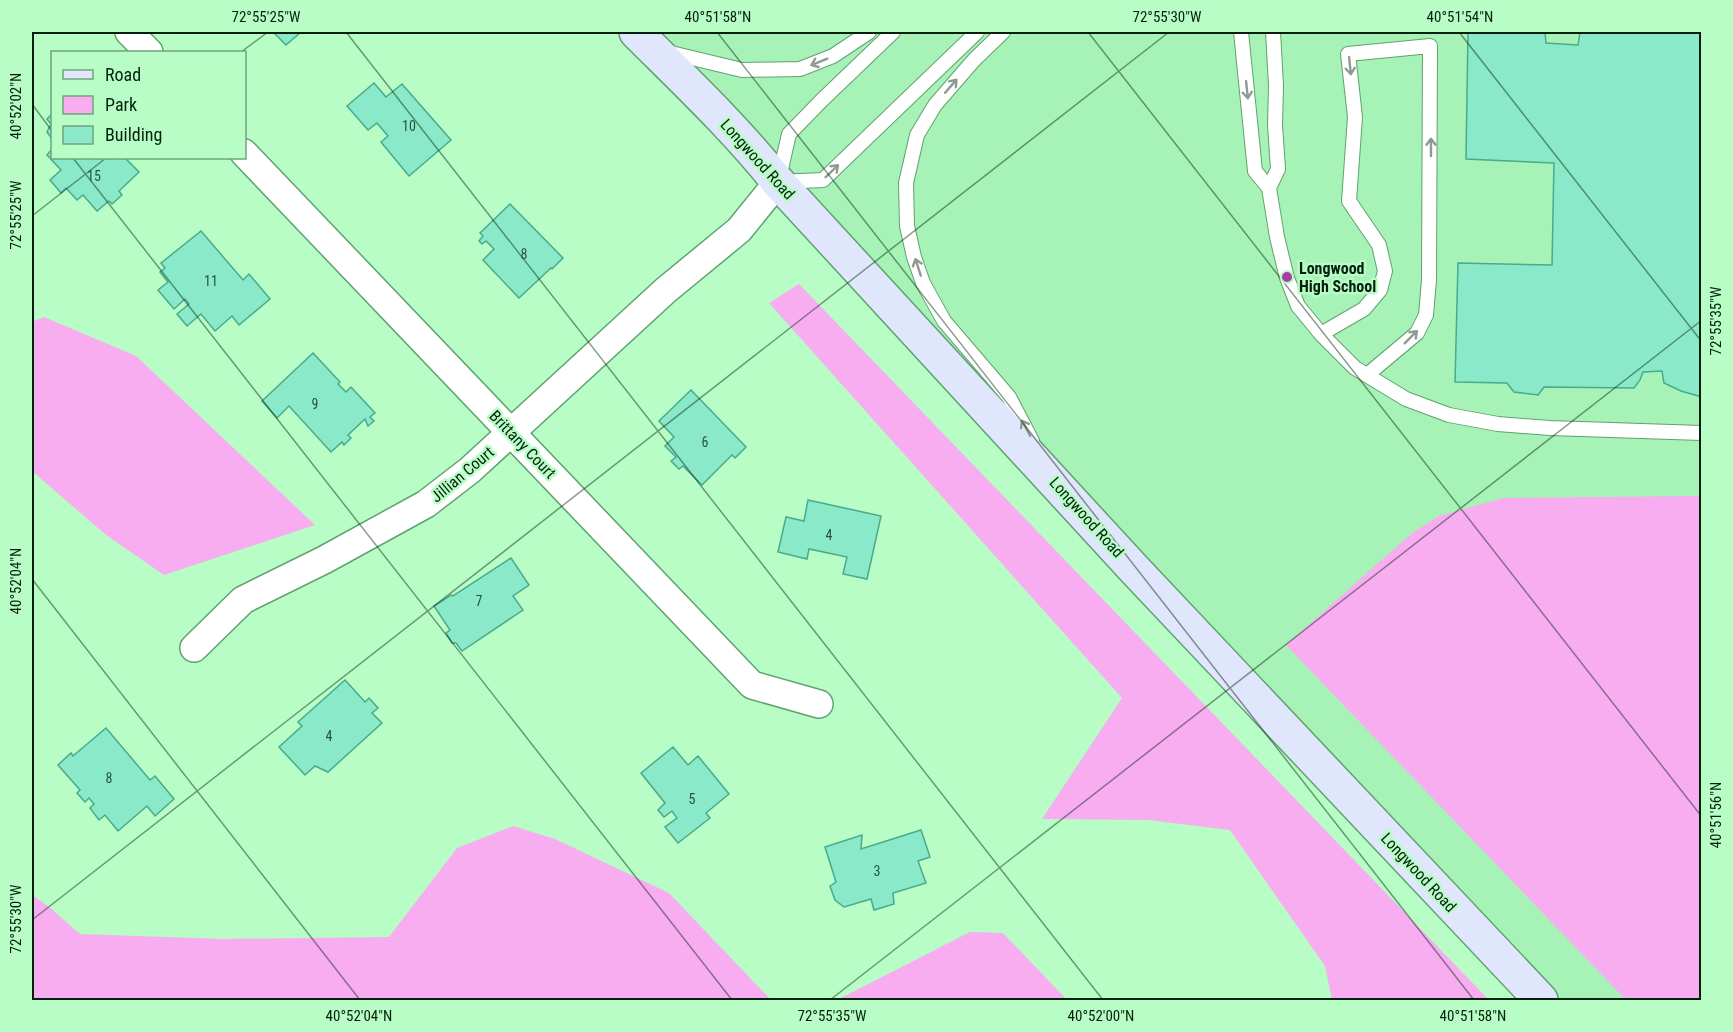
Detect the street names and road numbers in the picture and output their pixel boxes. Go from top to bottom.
street label: Longwood Road [717,115,799,203]
street label: Brittany Court [485,406,560,483]
street label: Jillian Court [427,442,498,506]
street label: Longwood Road [1046,473,1128,561]
street label: Longwood Road [1377,829,1460,916]

